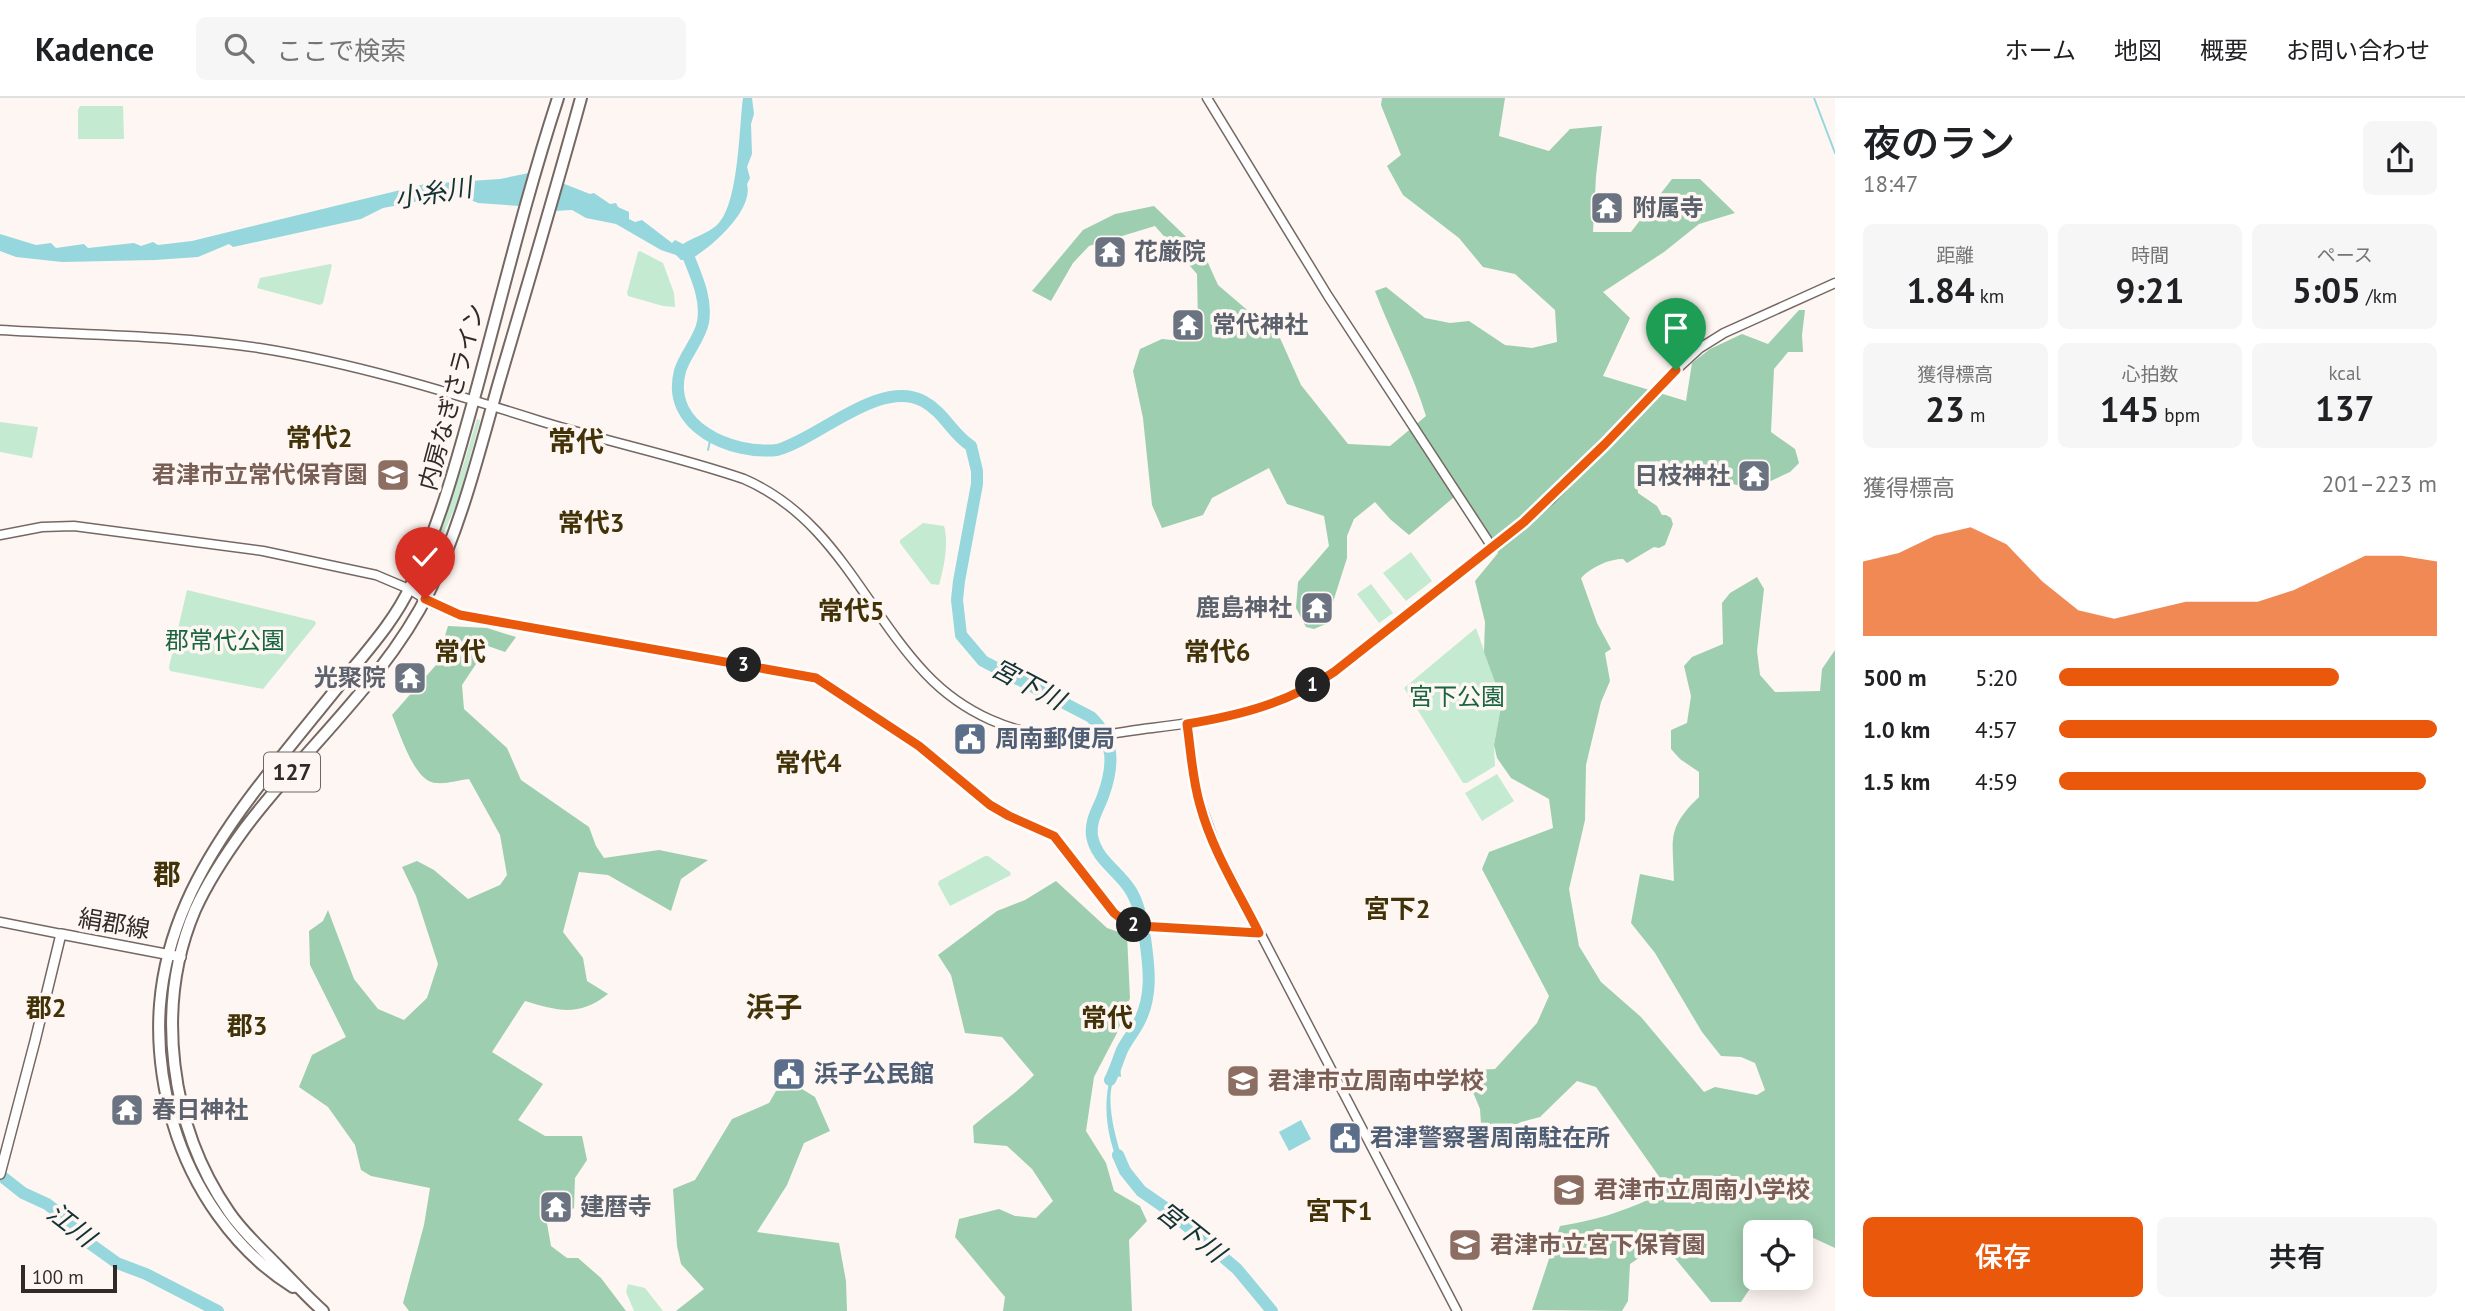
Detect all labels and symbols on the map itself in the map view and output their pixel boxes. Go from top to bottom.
water label: 小糸川 [392,170,477,215]
temple icon: 附属寺 [1588,189,1626,227]
place label: 附属寺 [1632,192,1704,223]
temple icon: 花厳院 [1091,233,1129,271]
place label: 花厳院 [1134,236,1206,267]
pin [1646,298,1706,370]
street label: 内房なぎさライン [412,300,491,494]
temple icon: 常代神社 [1169,306,1207,344]
place label: 常代神社 [1212,309,1308,340]
district label: 常代2 [286,421,352,454]
district label: 常代 [548,422,604,459]
school or university icon: 君津市立常代保育園 [374,456,412,494]
temple icon: 日枝神社 [1735,457,1773,495]
place label: 君津市立常代保育園 [152,459,368,490]
place label: 日枝神社 [1634,460,1730,491]
district label: 常代3 [558,506,624,539]
pin [395,527,455,599]
temple icon: 鹿島神社 [1298,589,1336,627]
place label: 鹿島神社 [1196,592,1292,623]
district label: 常代5 [818,594,884,627]
park label: 郡常代公園 [165,625,285,656]
district label: 常代 [434,635,486,668]
district label: 常代6 [1184,635,1250,668]
pin: 3 [726,648,762,682]
water label: 宮下川 [986,651,1073,718]
temple icon: 光聚院 [391,659,429,697]
place label: 光聚院 [314,662,386,693]
pin: 1 [1296,668,1330,702]
park label: 宮下公園 [1409,681,1505,712]
public building icon: 周南郵便局 [951,720,989,758]
place label: 周南郵便局 [995,723,1115,754]
district label: 常代4 [775,746,842,779]
road number: 127 [264,752,320,792]
district label: 郡 [153,855,181,892]
district label: 宮下2 [1364,892,1430,925]
street label: 絹郡線 [76,902,152,945]
pin: 2 [1116,908,1152,942]
district label: 浜子 [746,988,802,1025]
district label: 郡2 [26,991,66,1024]
district label: 常代 [1081,1001,1133,1034]
district label: 郡3 [227,1009,267,1042]
public building icon: 浜子公民館 [770,1055,808,1093]
place label: 浜子公民館 [814,1058,934,1089]
school or university icon: 君津市立周南中学校 [1224,1062,1262,1100]
place label: 君津市立周南中学校 [1268,1065,1484,1096]
temple icon: 春日神社 [108,1091,146,1129]
place label: 春日神社 [152,1094,248,1125]
public building icon: 君津警察署周南駐在所 [1326,1119,1364,1157]
place label: 君津警察署周南駐在所 [1370,1122,1610,1153]
school or university icon: 君津市立周南小学校 [1550,1171,1588,1209]
place label: 君津市立周南小学校 [1594,1174,1810,1205]
temple icon: 建暦寺 [537,1188,575,1226]
place label: 建暦寺 [580,1191,652,1222]
water label: 宮下川 [1151,1194,1234,1271]
district label: 宮下1 [1306,1194,1372,1227]
water label: 江川 [41,1196,104,1255]
school or university icon: 君津市立宮下保育園 [1446,1226,1484,1264]
place label: 君津市立宮下保育園 [1490,1229,1706,1260]
scale bar [21,1262,117,1294]

